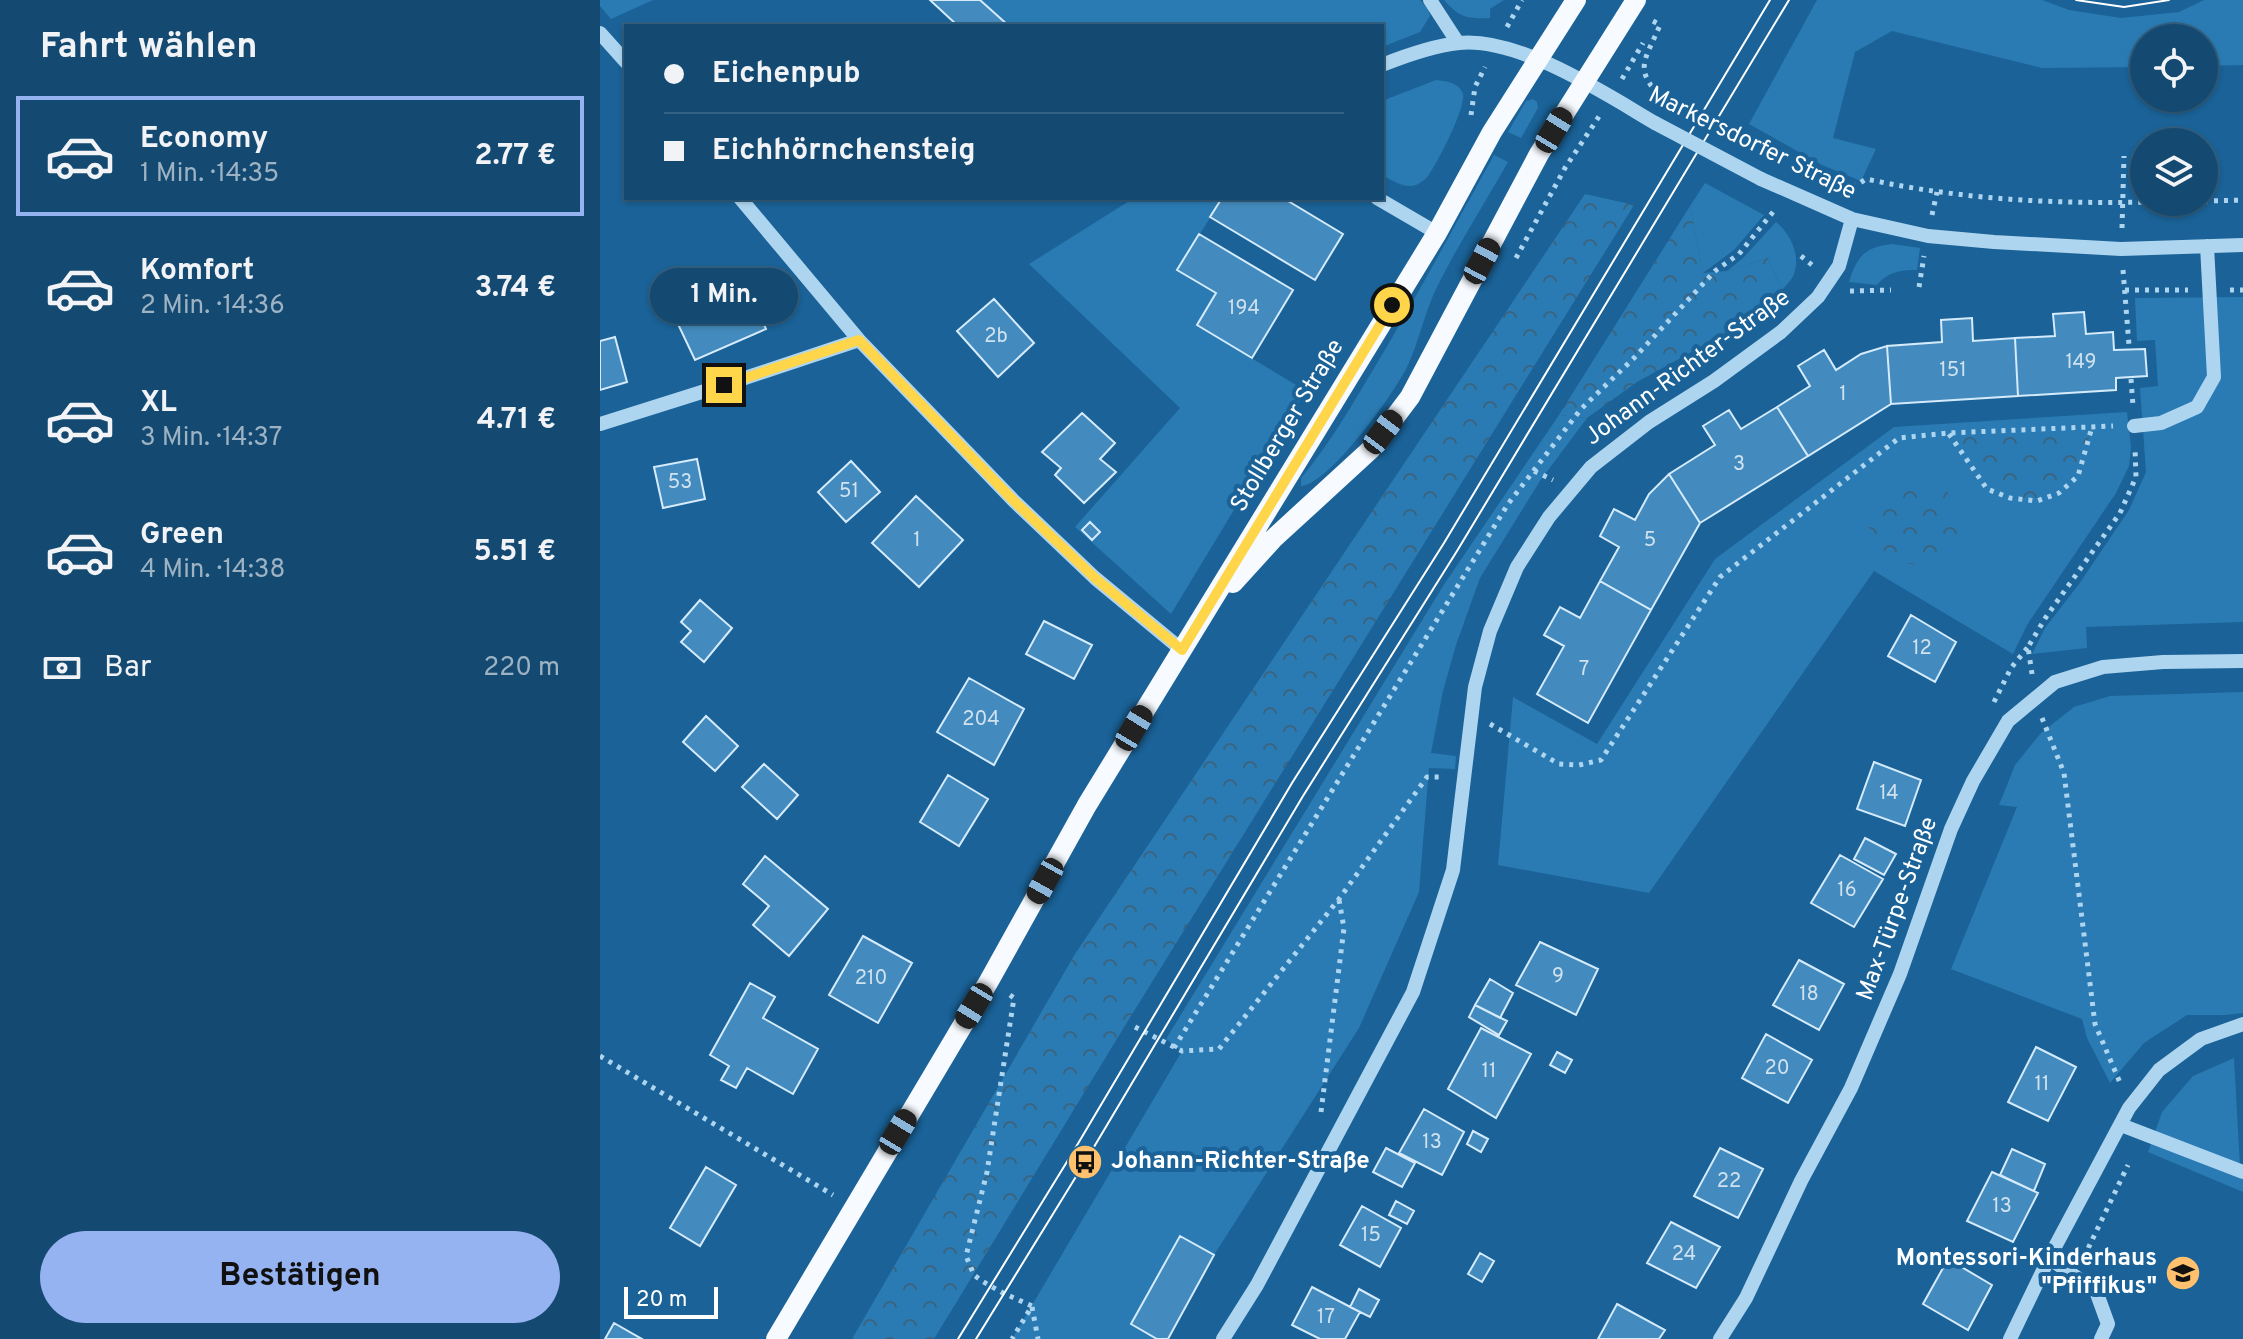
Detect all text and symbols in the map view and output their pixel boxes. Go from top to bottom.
map controls [2130,24,2218,216]
button: locate [2130,24,2218,112]
text: Fahrt wählen [40,25,258,71]
text: Eichenpub [712,56,861,93]
street label: Markersdorfer Straße [1643,81,1861,207]
car [1531,103,1577,157]
icon: car [44,120,116,192]
text: Economy [140,121,268,158]
button: layers [2130,128,2218,216]
text: Eichhörnchensteig [712,133,976,170]
text: 2.77 € [474,138,556,175]
text: 1 Min. · 14:35 [140,158,279,191]
car [1460,234,1504,288]
icon: car [44,252,116,324]
text: Komfort [140,253,254,290]
callout: 1 Min. [650,269,798,325]
text: 3.74 € [475,270,556,307]
text: 1 Min. [690,279,758,312]
street label: Johann-Richter-Straße [1579,283,1797,453]
route start [1374,287,1410,323]
text: 2 Min. · 14:36 [140,290,285,323]
house number: 194 [1228,296,1260,322]
house number: 2b [984,324,1008,350]
street label: Stollberger Straße [1225,334,1351,518]
house number: 149 [2065,350,2097,376]
house number: 151 [1939,358,1967,384]
route end [706,367,742,403]
house number: 1 [1839,382,1847,408]
icon: car [44,384,116,456]
text: XL [140,385,177,422]
text: 4.71 € [477,402,556,439]
car [1359,406,1407,458]
text: 3 Min. · 14:37 [140,422,282,455]
house number: 3 [1733,452,1745,478]
house number: 53 [668,470,692,496]
house number: 51 [839,479,859,505]
icon: car [44,516,116,588]
text: Green [140,517,224,554]
house number: 1 [913,528,921,554]
house number: 5 [1644,528,1656,554]
text: 5.51 € [473,534,556,571]
text: 4 Min. · 14:38 [140,554,285,587]
house number: 12 [1912,636,1932,662]
icon: cash [40,646,84,690]
text: Bar [104,650,152,687]
text: 220 m [483,652,560,685]
house number: 7 [1579,657,1589,683]
car [1111,701,1157,755]
house number: 204 [962,707,1000,733]
house number: 14 [1879,781,1899,807]
street label: Max-Türpe-Straße [1851,813,1945,1005]
car [1023,854,1067,908]
house number: 16 [1837,878,1857,904]
house number: 9 [1552,964,1564,990]
house number: 210 [855,966,887,992]
car [951,979,997,1033]
house number: 18 [1799,982,1819,1008]
house number: 20 [1764,1056,1790,1082]
house number: 11 [1482,1059,1496,1085]
house number: 11 [2035,1072,2049,1098]
car [875,1105,921,1159]
house number: 13 [1422,1130,1442,1156]
bus stop icon: Johann-Richter-Straße [1066,1143,1104,1181]
place label: Johann-Richter-Straße [1111,1147,1370,1177]
house number: 22 [1717,1169,1741,1195]
house number: 13 [1992,1194,2012,1220]
house number: 15 [1361,1223,1381,1249]
button: Bestätigen [40,1231,560,1323]
house number: 24 [1672,1242,1696,1268]
place label: Montessori-Kinderhaus "Pfiffikus" [1896,1244,2157,1302]
school or university icon: Montessori-Kinderhaus "Pfiffikus" [2164,1254,2202,1292]
scale bar [624,1283,718,1319]
text: 20 m [636,1287,687,1314]
house number: 17 [1317,1305,1335,1331]

